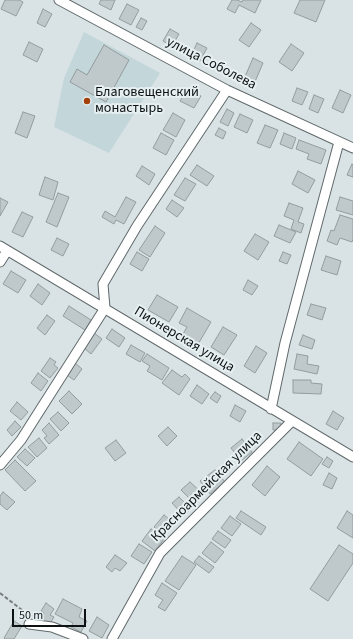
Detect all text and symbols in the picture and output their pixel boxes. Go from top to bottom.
street label: улица Соболева [163,34,259,94]
place label: Благовещенский монастырь [95,85,199,118]
marker: Благовещенский монастырь [82,96,92,106]
street label: Пионерская улица [131,303,237,377]
street label: Красноармейская улица [148,428,266,546]
scale bar [14,601,88,627]
text: 50 m [19,607,43,624]

